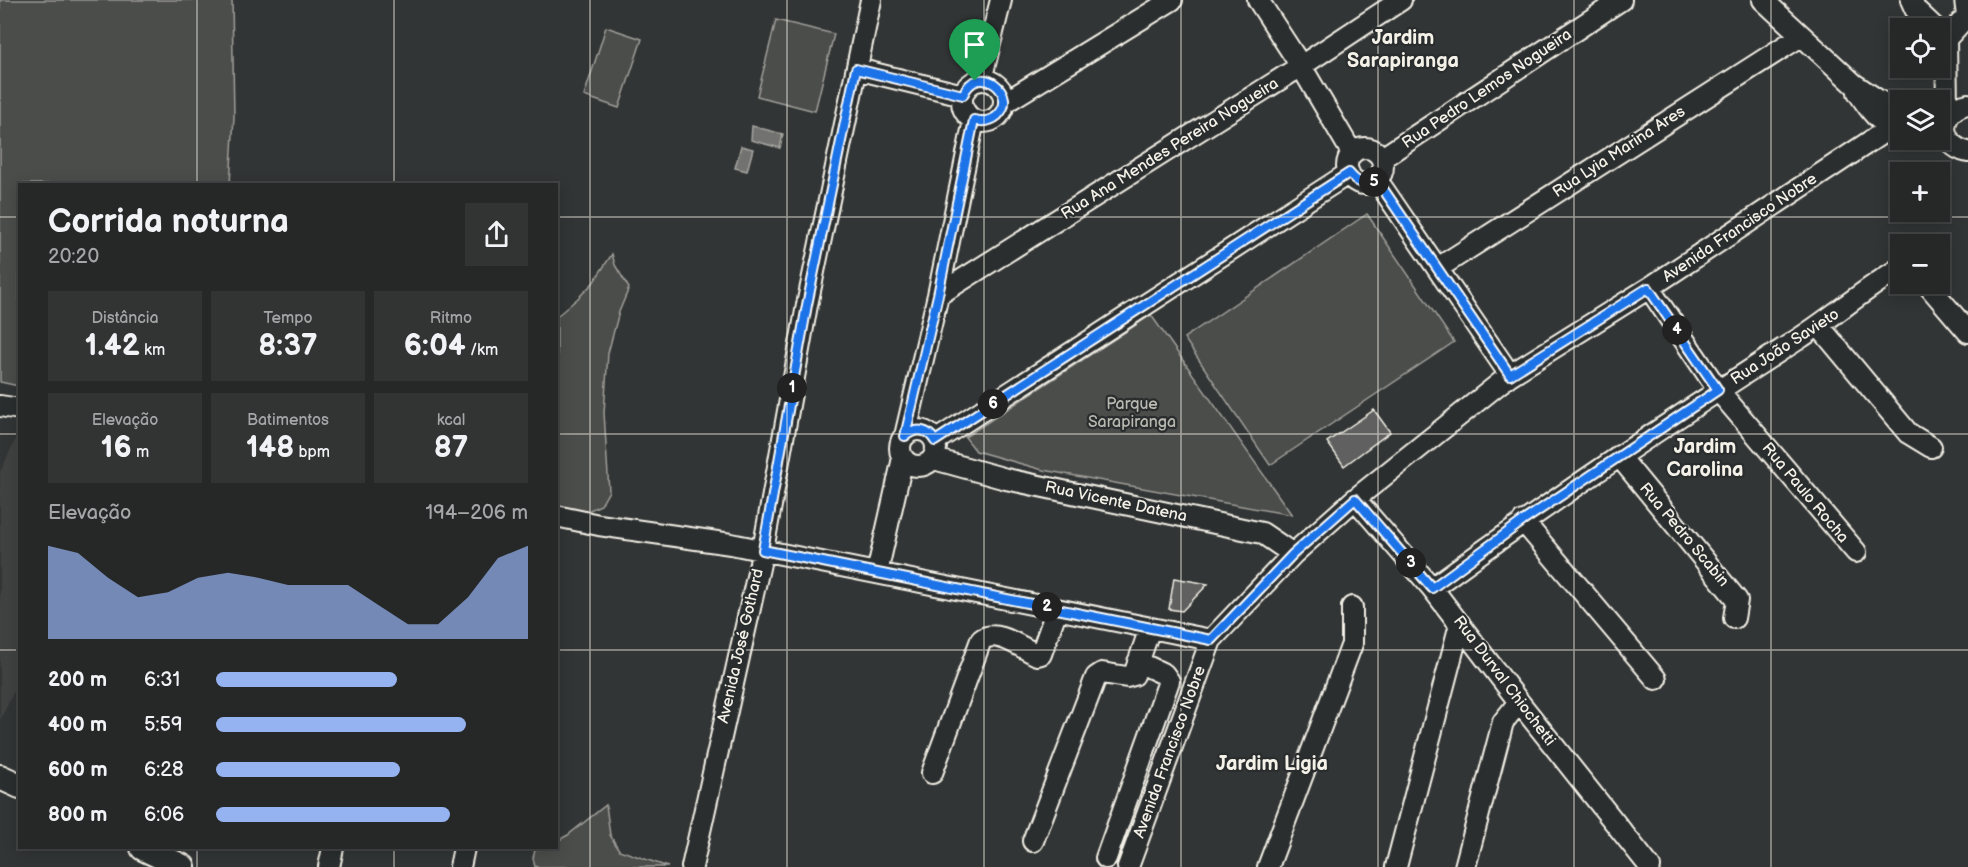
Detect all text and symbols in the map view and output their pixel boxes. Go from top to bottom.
map controls [1890,18,1950,294]
button: locate [1890,18,1950,78]
pin [949,19,1000,81]
street label: Rua Pedro Lemos Nogueira [1399,25,1575,153]
district label: Jardim Sarapiranga [1347,26,1459,73]
icon: arrive [958,28,991,61]
street label: Rua Ana Mendes Pereira Nogueira [1058,74,1282,224]
button: layers [1890,90,1950,150]
street label: Rua Lyia Marina Ares [1549,102,1689,202]
button: + [1890,162,1950,222]
pin: 5 [1359,167,1389,197]
street label: Avenida Francisco Nobre [1659,169,1821,287]
text: 5 [1369,172,1379,191]
text: Corrida noturna [48,202,289,242]
button: share [465,203,528,266]
button: − [1890,234,1950,294]
text: 20:20 [48,245,99,269]
street label: Rua João Savieto [1727,305,1843,389]
text: Distância [91,309,159,328]
text: Tempo [263,309,313,328]
text: Ritmo [430,309,472,328]
pin: 4 [1662,315,1692,345]
text: 4 [1672,320,1682,339]
text: 1.42 [85,328,140,364]
text: 8:37 [258,328,318,364]
text: 6:04 [404,328,466,364]
text: km [140,341,165,360]
text: /km [466,341,498,360]
pin: 1 [777,373,807,403]
text: 1 [789,378,795,397]
pin: 6 [978,389,1008,419]
text: 6 [988,394,998,413]
park label: Parque Sarapiranga [1088,395,1176,432]
text: Elevação [92,411,158,430]
text: Batimentos [247,411,329,430]
text: kcal [437,411,465,430]
text: 16 [101,430,132,466]
text: 148 [246,430,294,466]
text: 87 [434,430,468,466]
district label: Jardim Carolina [1666,435,1744,482]
street label: Rua Paulo Rocha [1758,439,1852,547]
text: m [132,443,149,462]
text: bpm [294,443,330,462]
street label: Rua Vicente Datena [1043,478,1189,526]
street label: Rua Pedro Scabin [1635,479,1733,591]
text: Elevação [48,501,131,525]
text: 194–206 m [426,501,528,525]
pin: 3 [1396,548,1426,578]
text: 3 [1406,553,1416,572]
street label: Avenida José Gothard [714,567,768,725]
pin: 2 [1032,592,1062,622]
text: 2 [1042,597,1052,616]
street label: Rua Durval Chiochetti [1449,612,1559,750]
street label: Avenida Francisco Nobre [1130,663,1210,841]
text: 200 m [48,668,107,692]
text: 6:31 [144,668,180,692]
text: 400 m [48,713,107,737]
text: 5:59 [144,713,183,737]
district label: Jardim Ligia [1216,752,1328,776]
text: 600 m [48,758,108,782]
text: 6:28 [144,758,184,782]
text: 800 m [48,803,107,827]
text: 6:06 [144,803,184,827]

